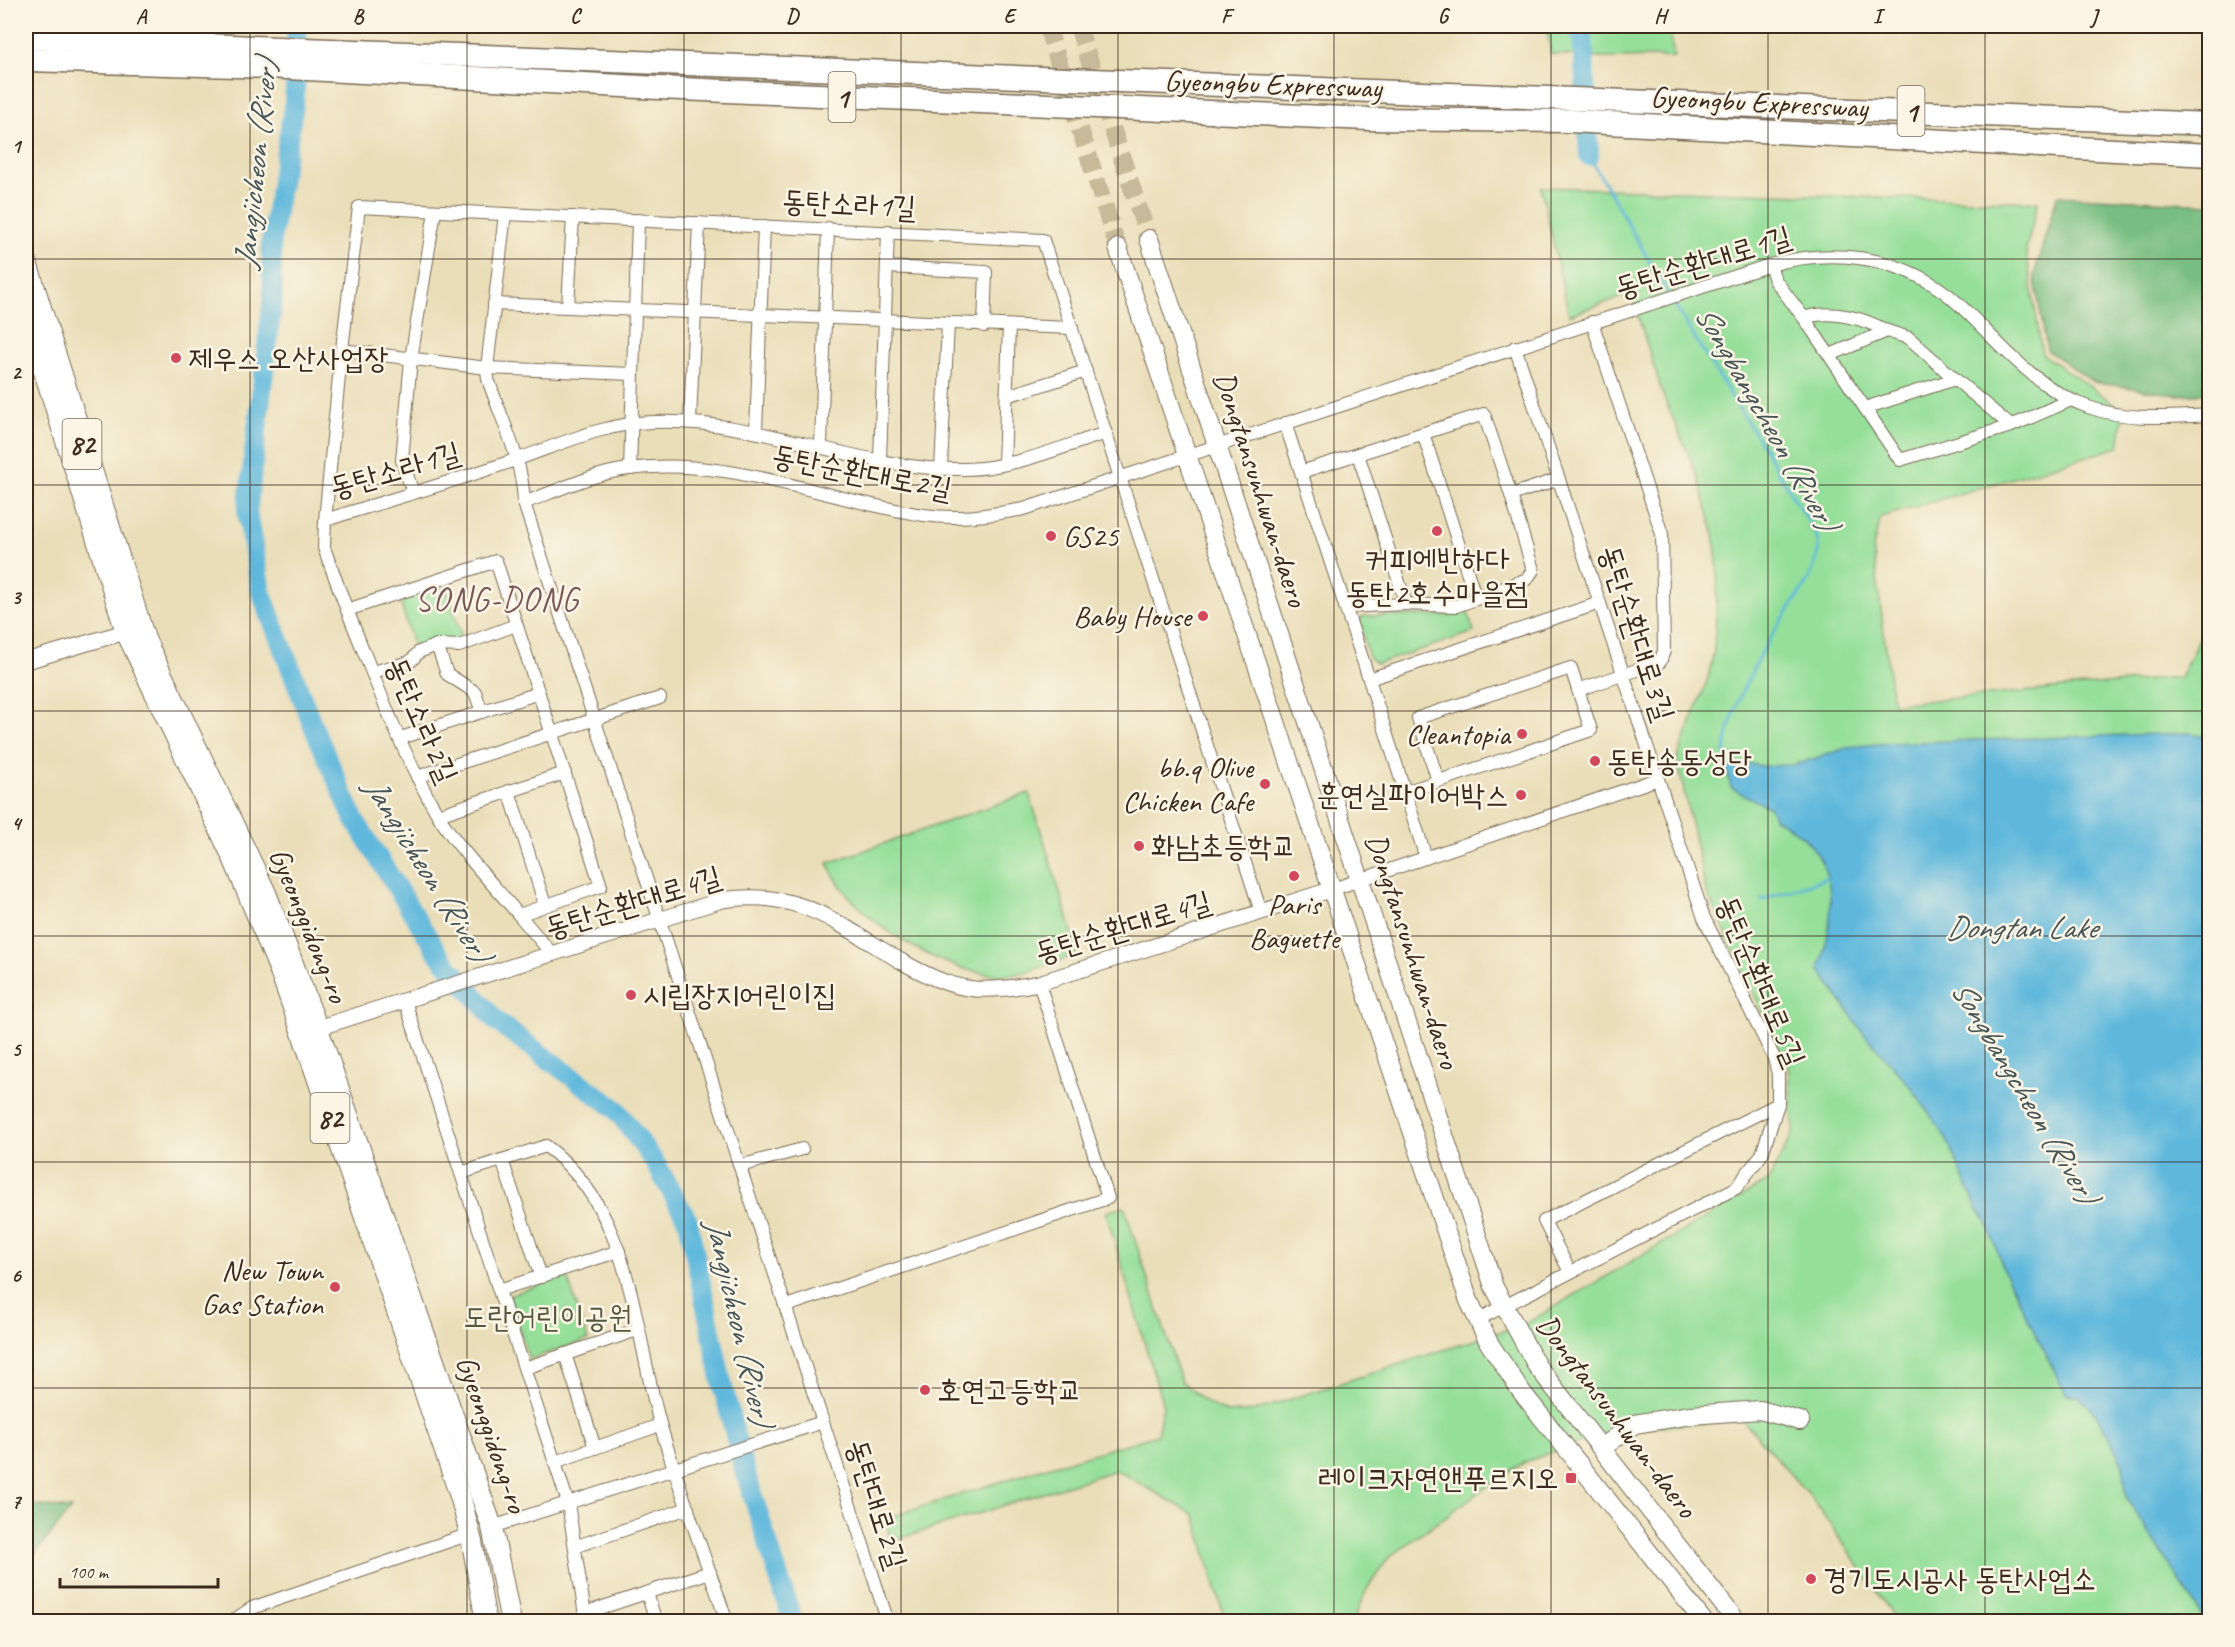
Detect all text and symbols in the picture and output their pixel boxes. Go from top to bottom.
text: A [136,4,148,29]
text: B [353,4,365,29]
text: C [570,4,582,29]
text: D [786,4,800,29]
text: E [1004,4,1018,29]
text: F [1221,4,1235,29]
text: G [1438,4,1451,29]
text: H [1654,4,1669,29]
text: I [1873,4,1886,29]
text: J [2089,4,2101,29]
water label: Jangjicheon (River) [224,52,287,273]
street label: Gyeongbu Expressway [1164,61,1384,107]
road number: 1 [828,72,856,122]
street label: Gyeongbu Expressway [1649,77,1870,127]
road number: 1 [1898,86,1924,136]
text: 1 [12,134,23,159]
street label: 동탄소라1길 [781,182,917,226]
street label: 동탄순환대로1길 [1610,217,1796,307]
water label: Songbangcheon (River) [1686,298,1851,542]
place label: 제우스 오산사업장 [188,339,388,377]
marker: 제우스 오산사업장 [169,351,183,365]
text: 2 [12,360,23,385]
street label: Dongtansunhwan-daero [1205,367,1317,612]
road number: 82 [62,419,101,469]
street label: 동탄소라1길 [325,433,465,507]
street label: 동탄순환대로2길 [769,436,955,508]
place label: GS25 [1063,517,1120,555]
marker: 커피에반하다 동탄2호수마을점 [1430,524,1444,538]
marker: GS25 [1044,529,1058,543]
place label: 커피에반하다 동탄2호수마을점 [1346,540,1528,612]
street label: 동탄순환대로3길 [1591,540,1683,726]
district label: SONG-DONG [415,578,581,620]
text: 3 [12,585,23,610]
place label: Baby House [1073,597,1193,635]
marker: Baby House [1196,609,1210,623]
street label: 동탄소라2길 [377,651,467,789]
place label: Cleantopia [1406,715,1512,753]
marker: Cleantopia [1515,727,1529,741]
place label: 동탄송동성당 [1607,742,1752,780]
place label: bb.q Olive Chicken Cafe [1122,748,1255,820]
marker: 동탄송동성당 [1588,754,1602,768]
water label: Jangjicheon (River) [353,767,504,974]
place label: 훈연실파이어박스 [1316,776,1509,814]
marker: bb.q Olive Chicken Cafe [1258,777,1272,791]
marker: 훈연실파이어박스 [1514,788,1528,802]
text: 4 [12,811,24,836]
place label: 화남초등학교 [1151,827,1296,865]
street label: Dongtansunhwan-daero [1357,829,1469,1074]
marker: 화남초등학교 [1132,839,1146,853]
street label: Gyeonggidong-ro [261,842,358,1009]
street label: 동탄순환대로4길 [540,857,726,947]
marker: Paris Baguette [1287,869,1301,883]
street label: 동탄순환대로4길 [1030,882,1216,972]
place label: Paris Baguette [1249,885,1341,957]
street label: 동탄순환대로5길 [1708,890,1814,1072]
water label: Dongtan Lake [1946,907,2101,948]
water label: Songbangcheon (River) [1942,972,2110,1216]
place label: 시립장지어린이집 [643,976,836,1014]
marker: 시립장지어린이집 [624,988,638,1002]
text: 5 [12,1037,23,1062]
road number: 82 [310,1093,350,1143]
water label: Jangjicheon (River) [695,1213,784,1435]
place label: New Town Gas Station [202,1251,324,1323]
text: 6 [11,1263,22,1288]
marker: New Town Gas Station [328,1280,342,1294]
park label: 도란어린이공원 [464,1298,632,1336]
street label: Dongtansunhwan-daero [1528,1307,1707,1526]
street label: Gyeonggidong-ro [447,1350,537,1519]
place label: 호연고등학교 [937,1371,1082,1409]
marker: 호연고등학교 [918,1383,932,1397]
street label: 동탄대로2길 [838,1434,916,1574]
place label: 레이크자연앤푸르지오 [1318,1459,1559,1497]
marker: 레이크자연앤푸르지오 [1564,1471,1578,1485]
text: 7 [12,1489,23,1514]
scale bar [60,1551,218,1589]
place label: 경기도시공사 동탄사업소 [1823,1560,2096,1598]
text: 100 m [69,1561,110,1583]
marker: 경기도시공사 동탄사업소 [1804,1572,1818,1586]

